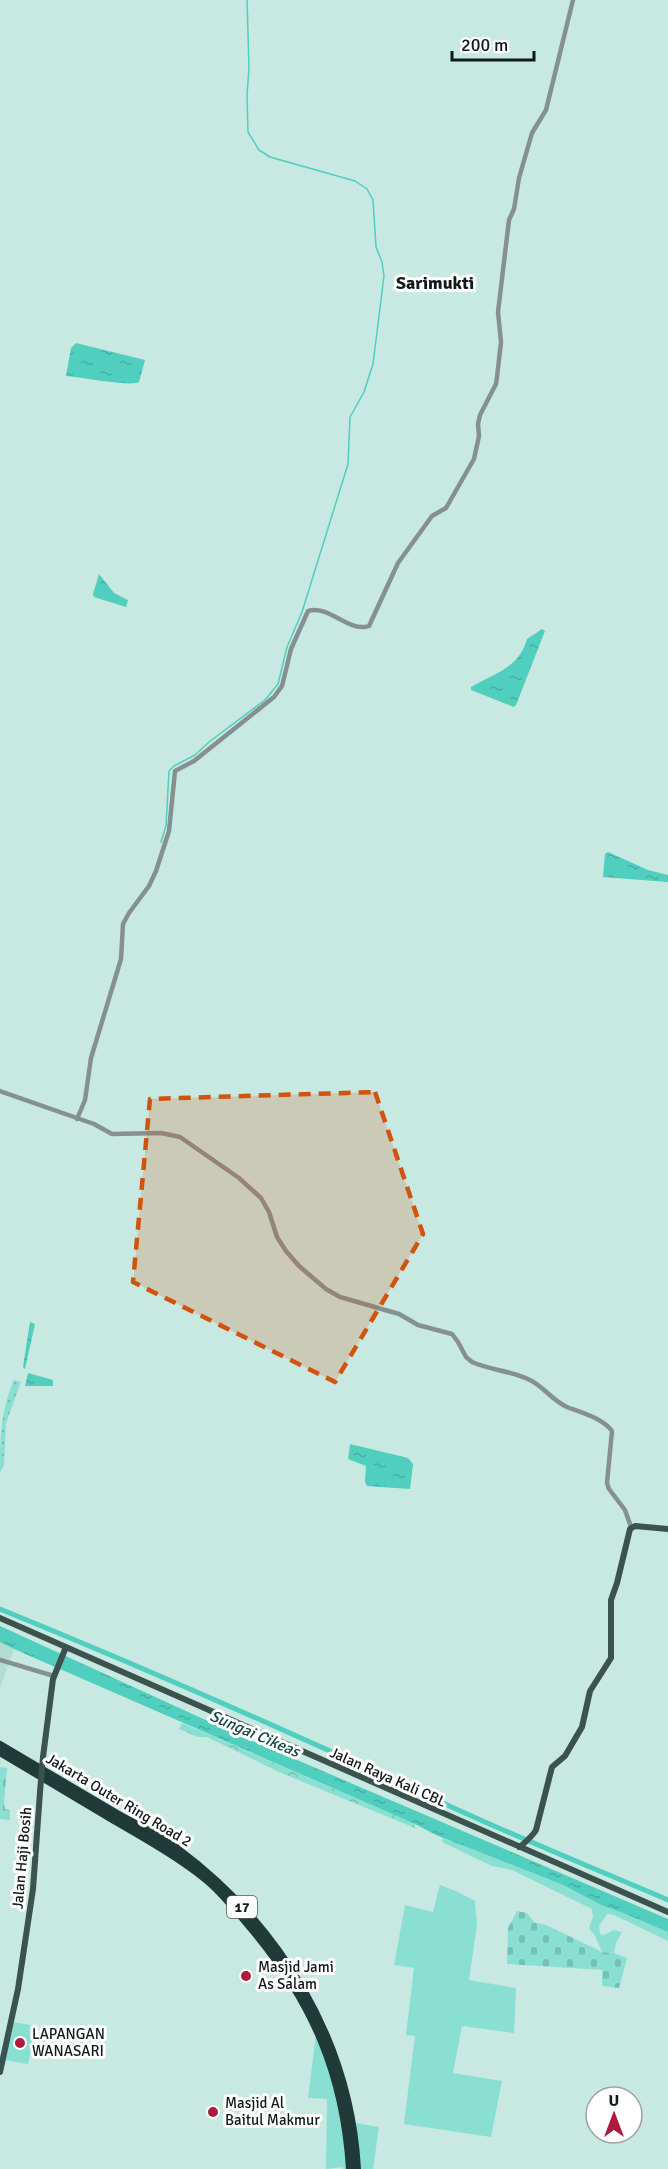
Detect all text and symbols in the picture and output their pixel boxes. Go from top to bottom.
scale bar [452,24,534,62]
text: 200 m [461,34,508,56]
district label: Sarimukti [396,272,474,294]
water label: Sungai Cikeas [207,1706,304,1763]
street label: Jalan Raya Kali CBL [327,1743,449,1811]
street label: Jakarta Outer Ring Road 2 [43,1749,195,1851]
street label: Jalan Haji Bosih [9,1806,35,1910]
road number: 17 [227,1896,257,1918]
place label: Masjid Jami As Salam [258,1958,334,1993]
marker: Masjid Jami As Salam [239,1969,253,1983]
place label: LAPANGAN WANASARI [32,2025,105,2060]
marker: LAPANGAN WANASARI [13,2036,27,2050]
north arrow [584,2085,644,2145]
text: U [609,2091,619,2111]
place label: Masjid Al Baitul Makmur [225,2094,320,2129]
marker: Masjid Al Baitul Makmur [206,2105,220,2119]

